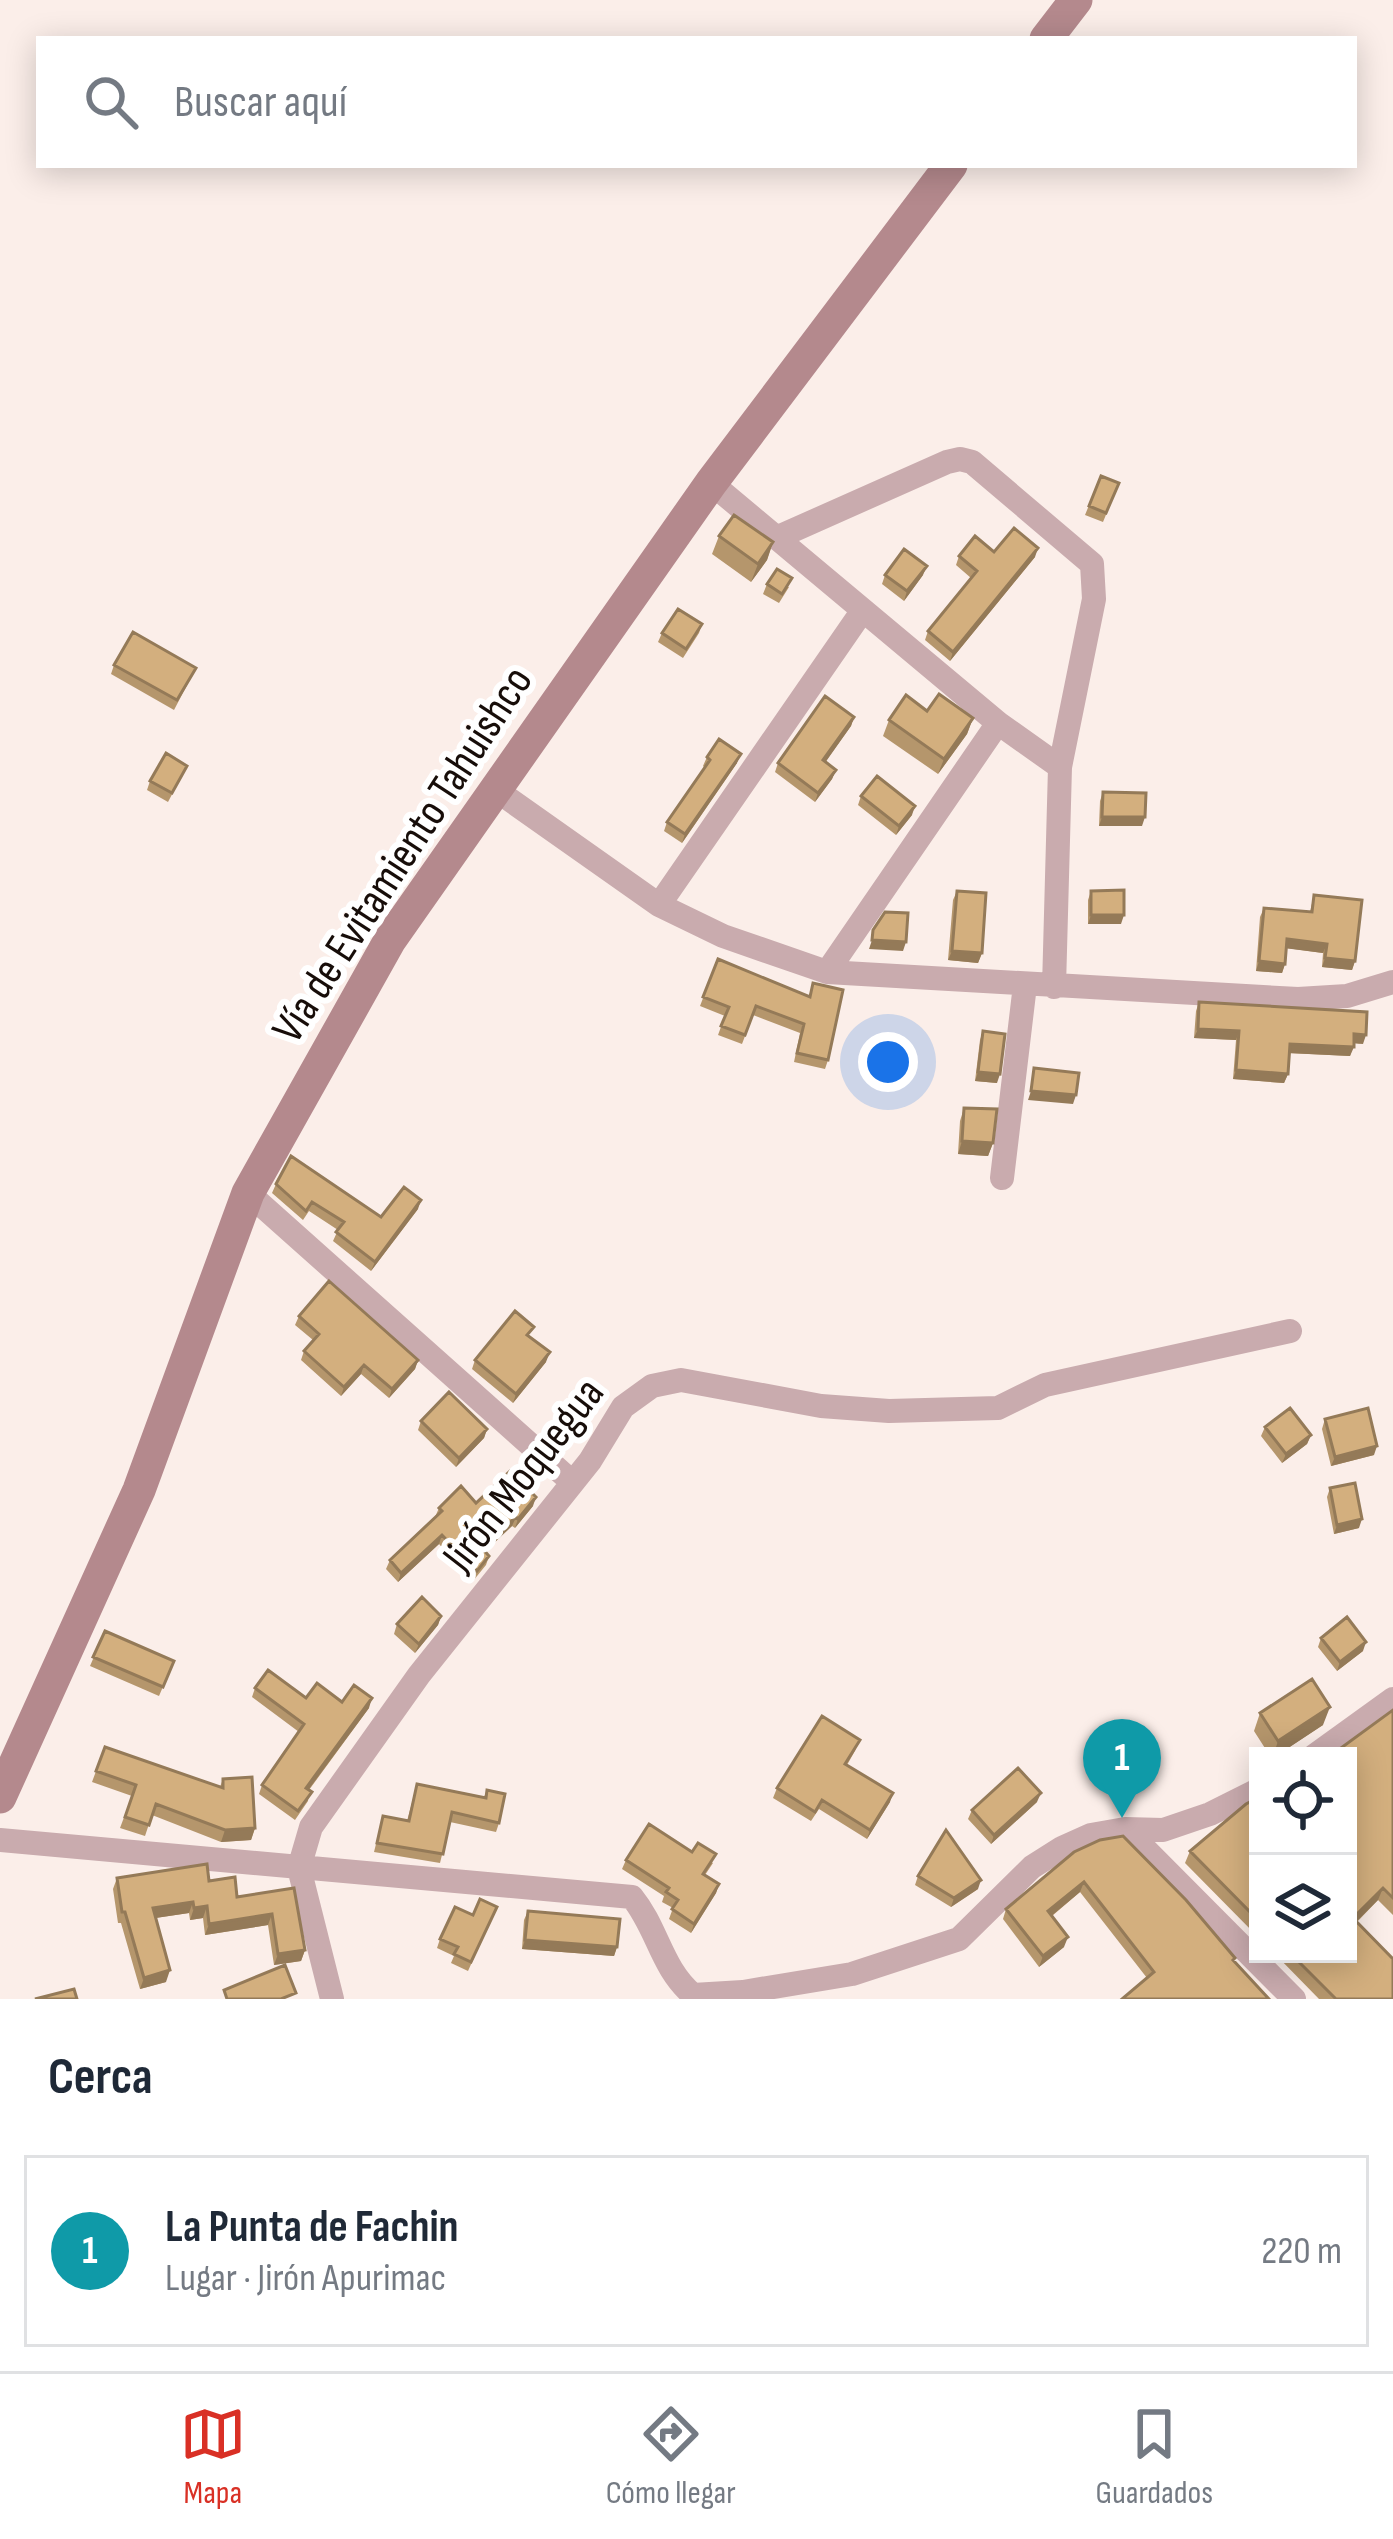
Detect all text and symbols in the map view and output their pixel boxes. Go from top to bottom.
search box [36,36,1357,168]
icon: search [78,69,144,135]
text: Buscar aquí [174,75,347,130]
street label: Vía de Evitamiento Tahuishco [261,657,545,1053]
your location [858,1032,918,1092]
street label: Jirón Moquegua [431,1367,616,1583]
pin: 1 [1083,1719,1161,1818]
map controls [1249,1747,1357,1963]
button: locate [1249,1747,1357,1855]
button: layers [1249,1855,1357,1963]
text: Cerca [48,2047,153,2108]
text: La Punta de Fachin [165,2200,459,2255]
text: 1 [82,2228,98,2275]
text: 220 m [1261,2228,1342,2275]
text: Lugar · Jirón Apurimac [165,2255,446,2302]
tab: Mapa [180,2401,246,2513]
tab: Cómo llegar [606,2401,736,2513]
tab: Guardados [1095,2401,1213,2513]

